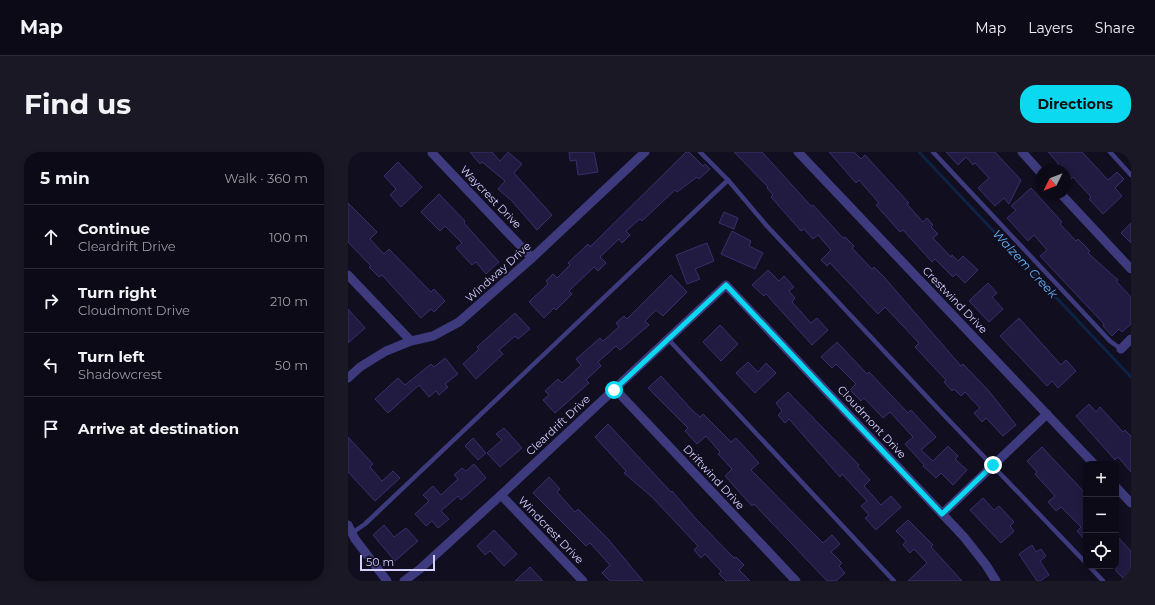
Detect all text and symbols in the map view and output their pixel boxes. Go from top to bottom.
text: Map [20,16,63,39]
text: Map [975,19,1006,37]
text: Layers [1028,19,1073,37]
text: Share [1095,19,1135,37]
button: Directions [1020,85,1131,123]
text: Find us [24,87,131,121]
street label: Waycrest Drive [457,163,525,232]
north arrow [1035,164,1071,200]
text: 5 min [40,168,90,188]
text: Walk · 360 m [224,170,308,186]
text: Continue [78,219,150,238]
icon: ahead [40,226,62,248]
water label: Walzem Creek [990,226,1061,302]
text: 100 m [269,229,308,245]
text: Cleardrift Drive [78,238,176,254]
street label: Windway Drive [462,239,534,305]
street label: Crestwind Drive [920,264,991,337]
text: Turn right [78,283,157,302]
icon: right [40,290,62,312]
text: 210 m [270,293,308,309]
text: Cloudmont Drive [78,302,190,318]
text: Turn left [78,347,145,366]
icon: left [40,354,62,376]
text: 50 m [275,357,308,373]
text: Shadowcrest [78,366,162,382]
route start [605,381,623,399]
street label: Cloudmont Drive [835,383,910,462]
street label: Cleardrift Drive [523,391,593,458]
icon: arrive [40,418,62,440]
text: Arrive at destination [78,419,239,438]
street label: Driftwind Drive [680,442,748,513]
route end [984,456,1002,474]
map controls [1083,461,1119,569]
button: + [1083,461,1119,497]
street label: Windcrest Drive [515,493,587,567]
button: − [1083,497,1119,533]
button: locate [1083,533,1119,569]
scale bar [360,553,435,572]
text: 50 m [366,555,394,569]

